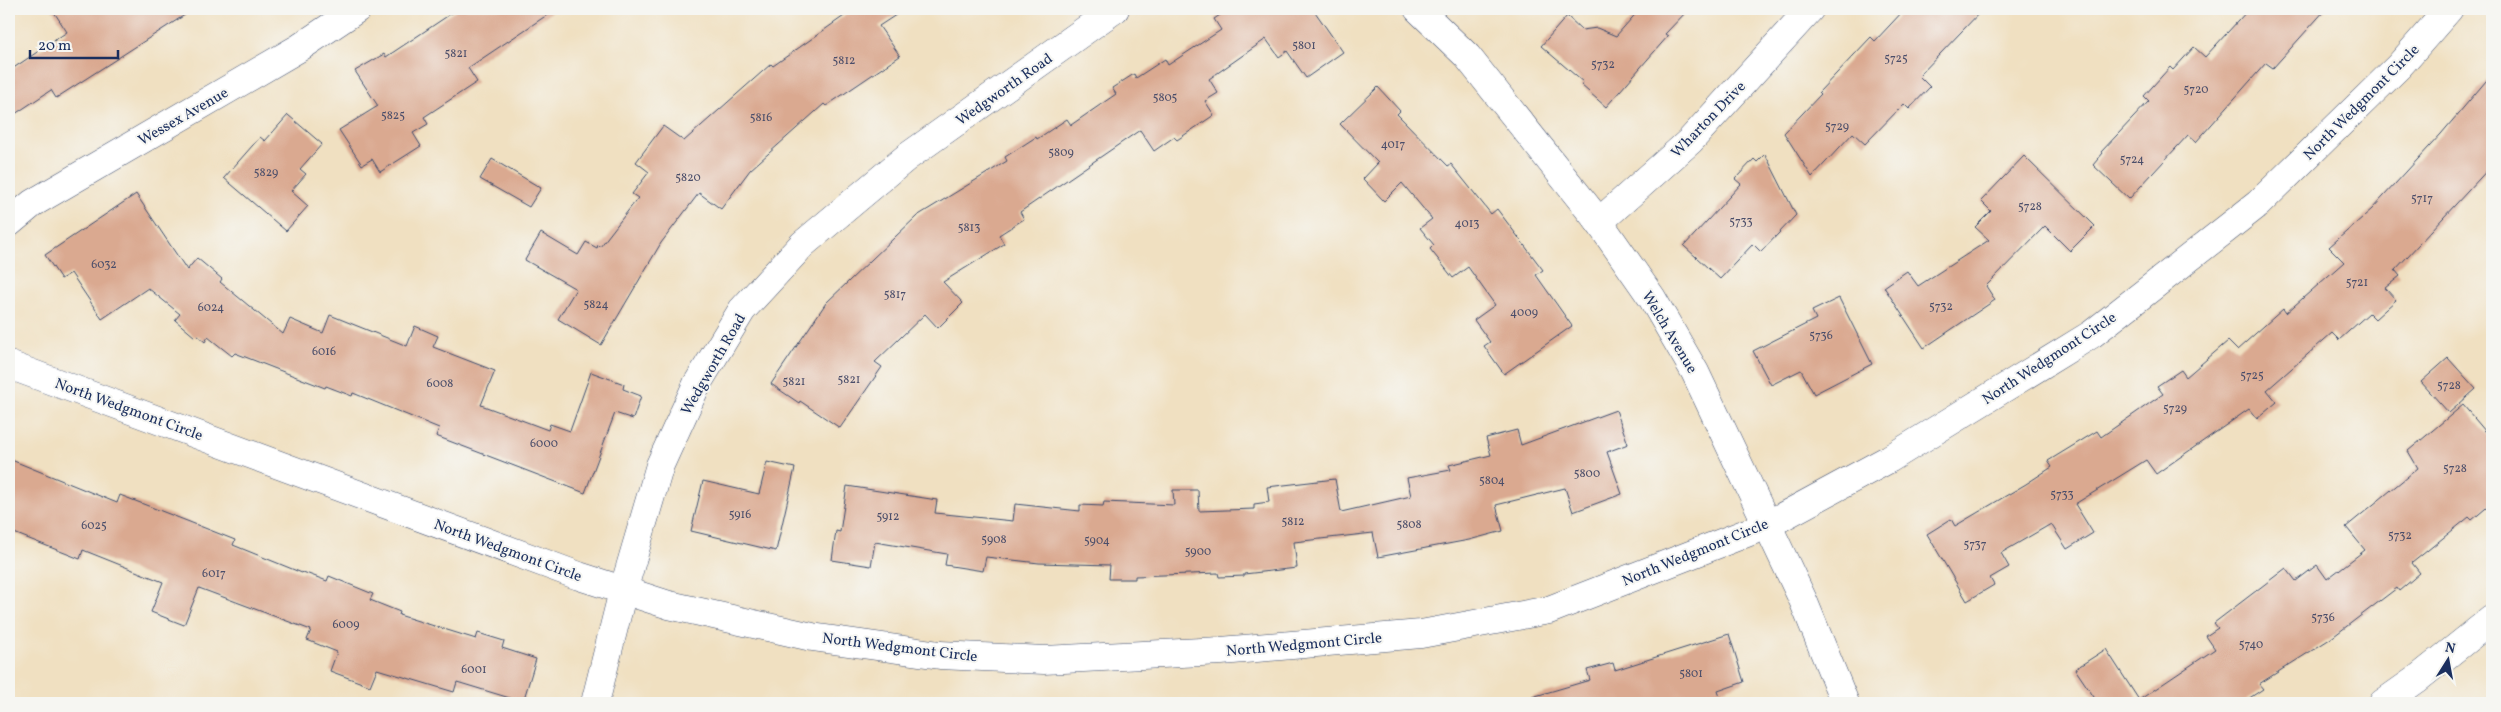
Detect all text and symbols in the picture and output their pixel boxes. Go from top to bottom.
scale bar [30,28,118,60]
text: 20 m [38,36,71,57]
house number: 5801 [1292,38,1316,54]
street label: North Wedgmont Circle [2299,40,2425,166]
house number: 5821 [445,46,467,62]
street label: Wedgworth Road [952,49,1058,131]
house number: 5725 [1884,51,1908,67]
house number: 5812 [833,53,855,69]
house number: 5732 [1591,57,1615,73]
street label: Wharton Drive [1667,77,1751,163]
house number: 5720 [2184,82,2208,98]
street label: Wessex Avenue [135,83,233,152]
house number: 5805 [1153,90,1178,106]
house number: 5825 [381,108,405,124]
house number: 5816 [750,110,772,126]
house number: 5729 [1825,119,1849,135]
house number: 4017 [1381,137,1405,153]
house number: 5809 [1048,145,1074,161]
house number: 5724 [2120,152,2144,168]
house number: 5829 [254,165,278,181]
house number: 5820 [675,170,701,186]
house number: 5717 [2411,191,2433,207]
house number: 5728 [2018,199,2042,215]
house number: 5733 [1729,214,1753,230]
house number: 4013 [1455,216,1479,232]
house number: 5813 [958,220,980,236]
house number: 6032 [91,257,117,273]
house number: 5721 [2346,275,2368,291]
house number: 5817 [884,287,906,303]
street label: Welch Avenue [1636,288,1702,378]
house number: 5824 [583,297,609,313]
house number: 5732 [1929,299,1953,315]
house number: 6024 [198,300,224,316]
house number: 4009 [1510,305,1538,321]
street label: North Wedgmont Circle [1979,308,2121,411]
street label: Wedgworth Road [677,310,752,419]
house number: 5736 [1809,328,1833,344]
house number: 6016 [312,344,336,360]
house number: 5725 [2240,368,2264,384]
house number: 5821 [838,372,860,388]
street label: North Wedgmont Circle [51,374,205,447]
house number: 5821 [783,374,805,390]
house number: 6008 [427,376,453,392]
house number: 5728 [2437,378,2461,394]
house number: 5729 [2163,401,2187,417]
house number: 6000 [530,436,558,452]
house number: 5728 [2443,461,2467,477]
house number: 5800 [1574,466,1600,482]
house number: 5804 [1479,473,1505,489]
house number: 5733 [2050,487,2074,503]
house number: 5916 [729,507,751,523]
house number: 5912 [877,509,899,525]
house number: 5812 [1282,514,1304,530]
street label: North Wedgmont Circle [1619,514,1772,592]
street label: North Wedgmont Circle [430,515,584,588]
house number: 5808 [1396,517,1422,533]
house number: 6025 [81,518,107,534]
house number: 5732 [2388,528,2412,544]
house number: 5908 [981,532,1007,548]
house number: 5904 [1084,533,1110,549]
house number: 5737 [1963,537,1987,553]
house number: 5900 [1185,544,1211,560]
house number: 6017 [202,566,226,582]
house number: 5736 [2311,610,2335,626]
house number: 6009 [332,617,360,633]
street label: North Wedgmont Circle [1225,628,1383,663]
street label: North Wedgmont Circle [821,629,979,668]
north arrow [2424,634,2474,684]
house number: 5740 [2239,637,2263,653]
text: N [2443,638,2457,659]
house number: 6001 [461,662,487,678]
house number: 5801 [1679,666,1703,682]

